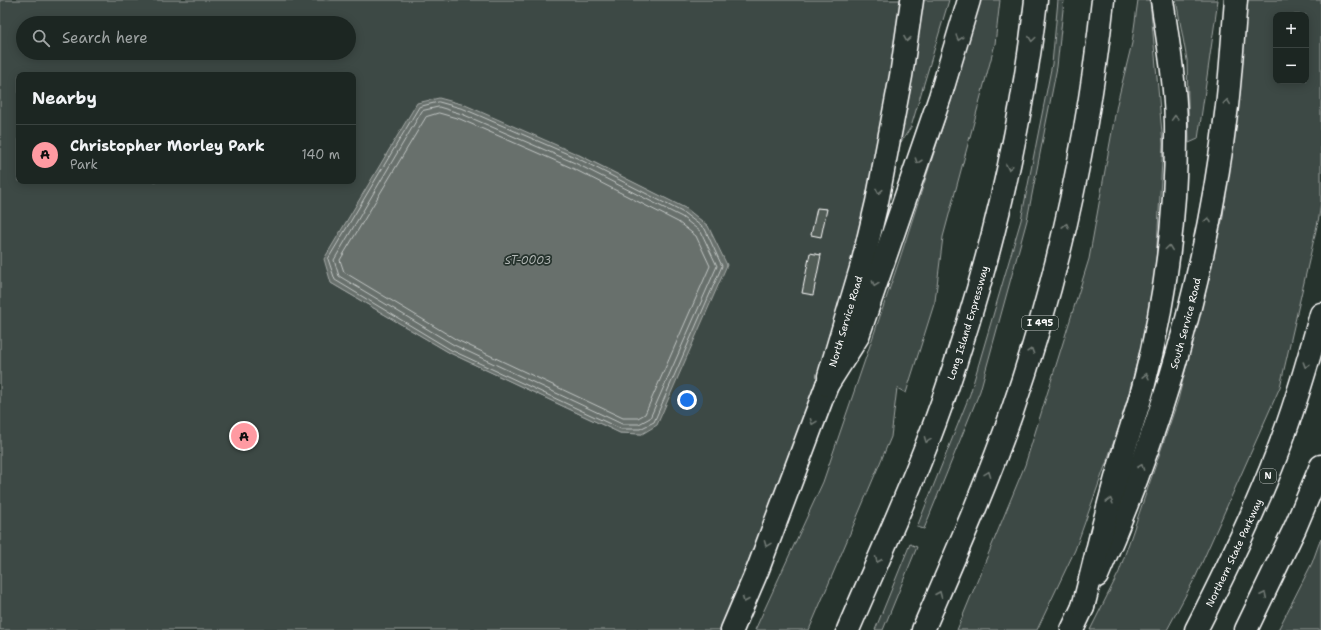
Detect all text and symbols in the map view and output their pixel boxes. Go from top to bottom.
map controls [1273,12,1309,84]
button: + [1273,12,1309,48]
search box [16,16,356,60]
icon: search [30,27,52,49]
text: Search here [62,28,148,48]
one-way arrow [955,34,964,41]
one-way arrow [903,35,911,42]
one-way arrow [1028,36,1037,42]
button: − [1273,48,1309,84]
text: Nearby [32,87,97,109]
one-way arrow [1222,99,1231,105]
one-way arrow [1171,115,1180,121]
text: Christopher Morley Park [70,136,265,156]
text: A [40,146,50,163]
text: 140 m [301,146,340,163]
text: Park [70,156,98,173]
one-way arrow [915,158,923,165]
one-way arrow [1005,163,1013,170]
one-way arrow [875,188,884,194]
one-way arrow [1204,217,1212,223]
one-way arrow [1061,223,1069,229]
one-way arrow [1164,245,1173,251]
water label: ST-0003 [505,253,551,268]
street label: Long Island Expressway [944,264,991,382]
street label: North Service Road [826,274,866,369]
street label: South Service Road [1167,276,1204,371]
one-way arrow [872,280,880,287]
road number: I 495 [1022,316,1058,330]
one-way arrow [1027,348,1035,355]
one-way arrow [1303,362,1311,369]
one-way arrow [1141,373,1149,379]
your location [677,390,697,410]
one-way arrow [809,418,818,425]
pin: A [231,421,257,451]
one-way arrow [924,436,932,443]
one-way arrow [1136,464,1144,471]
road number: N [1260,469,1276,483]
one-way arrow [984,471,992,478]
street label: Northern State Parkway [1203,496,1265,609]
one-way arrow [1106,498,1114,504]
one-way arrow [764,540,772,547]
one-way arrow [875,556,883,563]
one-way arrow [934,591,942,598]
one-way arrow [1259,592,1267,599]
one-way arrow [742,595,750,603]

